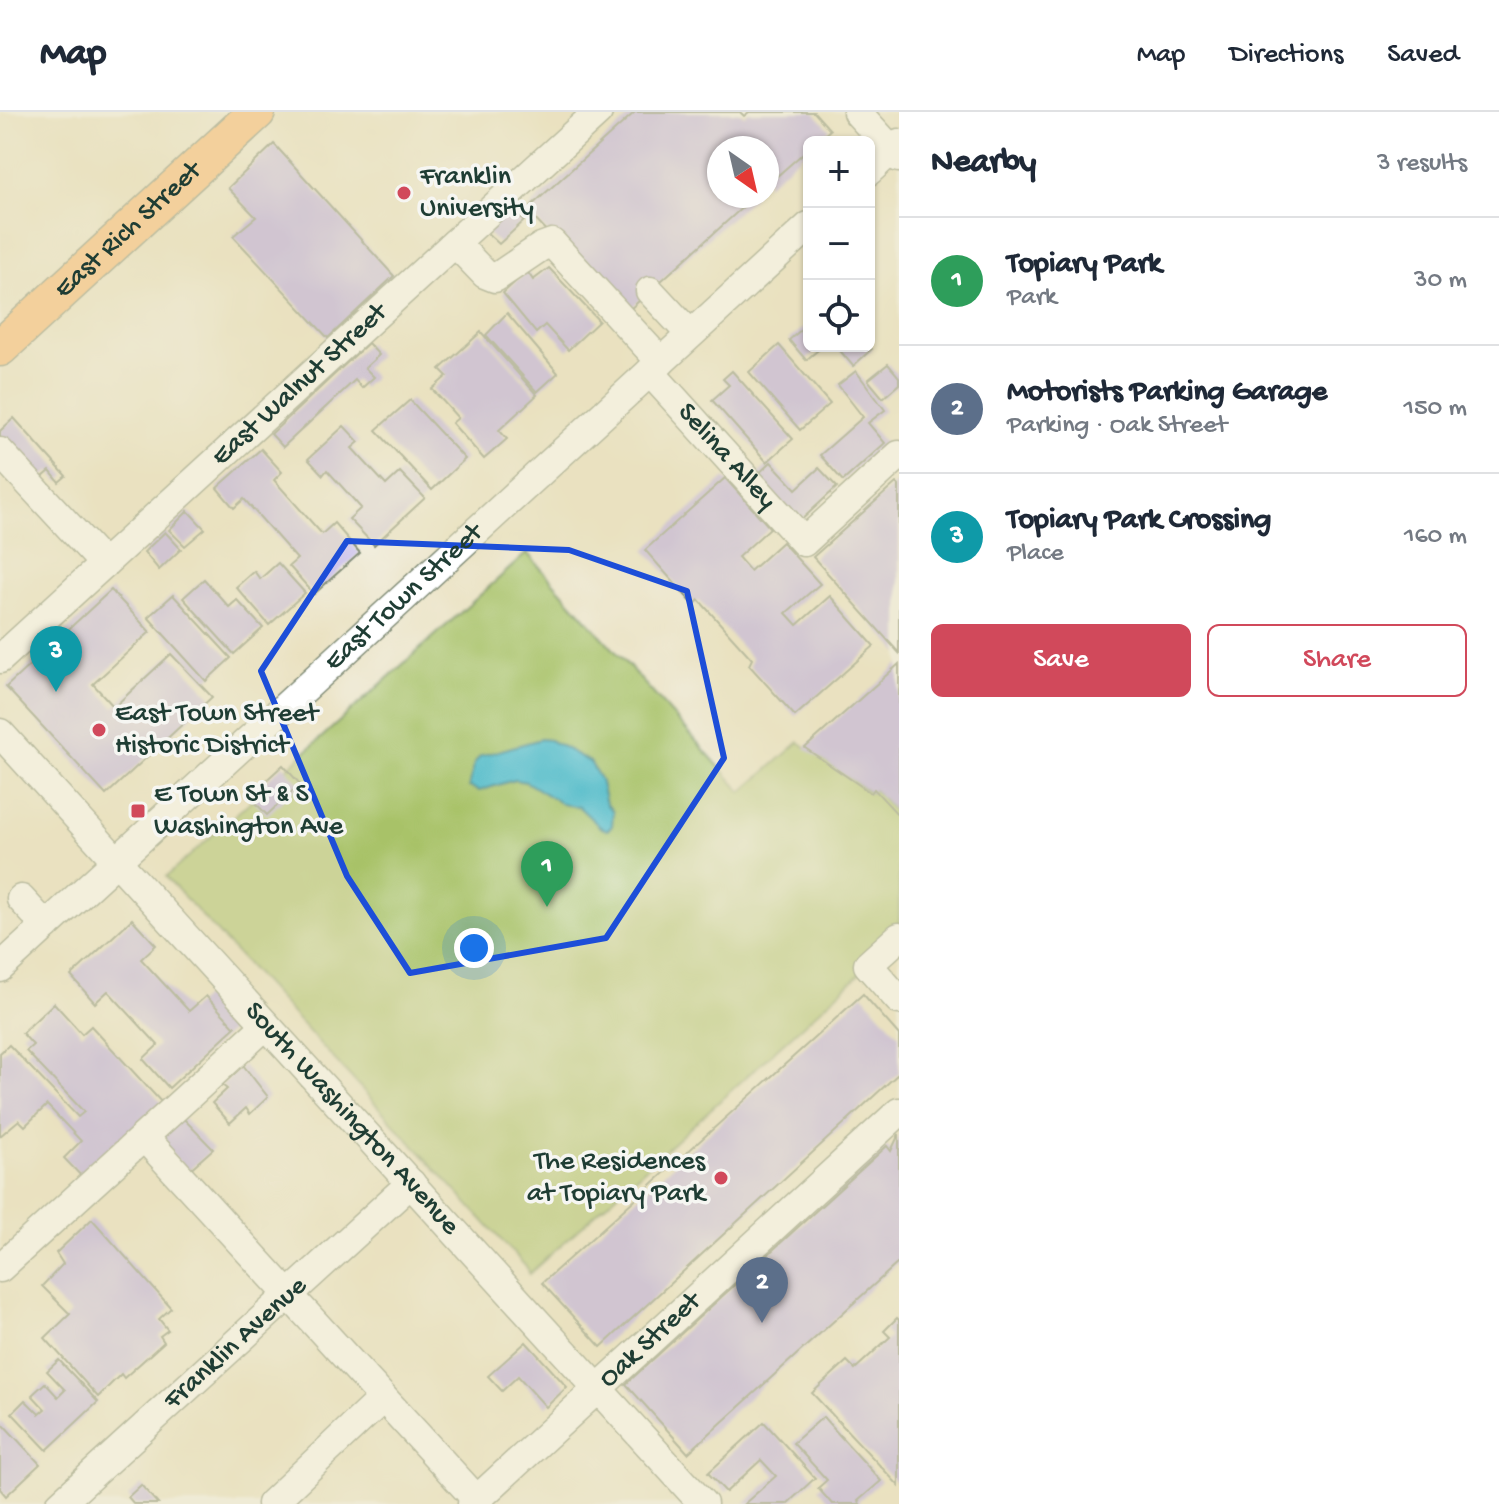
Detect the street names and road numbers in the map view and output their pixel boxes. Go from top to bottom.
street label: East Rich Street [48,153,210,306]
street label: East Walnut Street [205,295,396,473]
street label: Selina Alley [670,396,783,517]
street label: East Town Street [318,515,492,678]
street label: South Washington Avenue [237,995,467,1243]
street label: Franklin Avenue [157,1269,314,1418]
street label: Oak Street [593,1284,710,1395]

